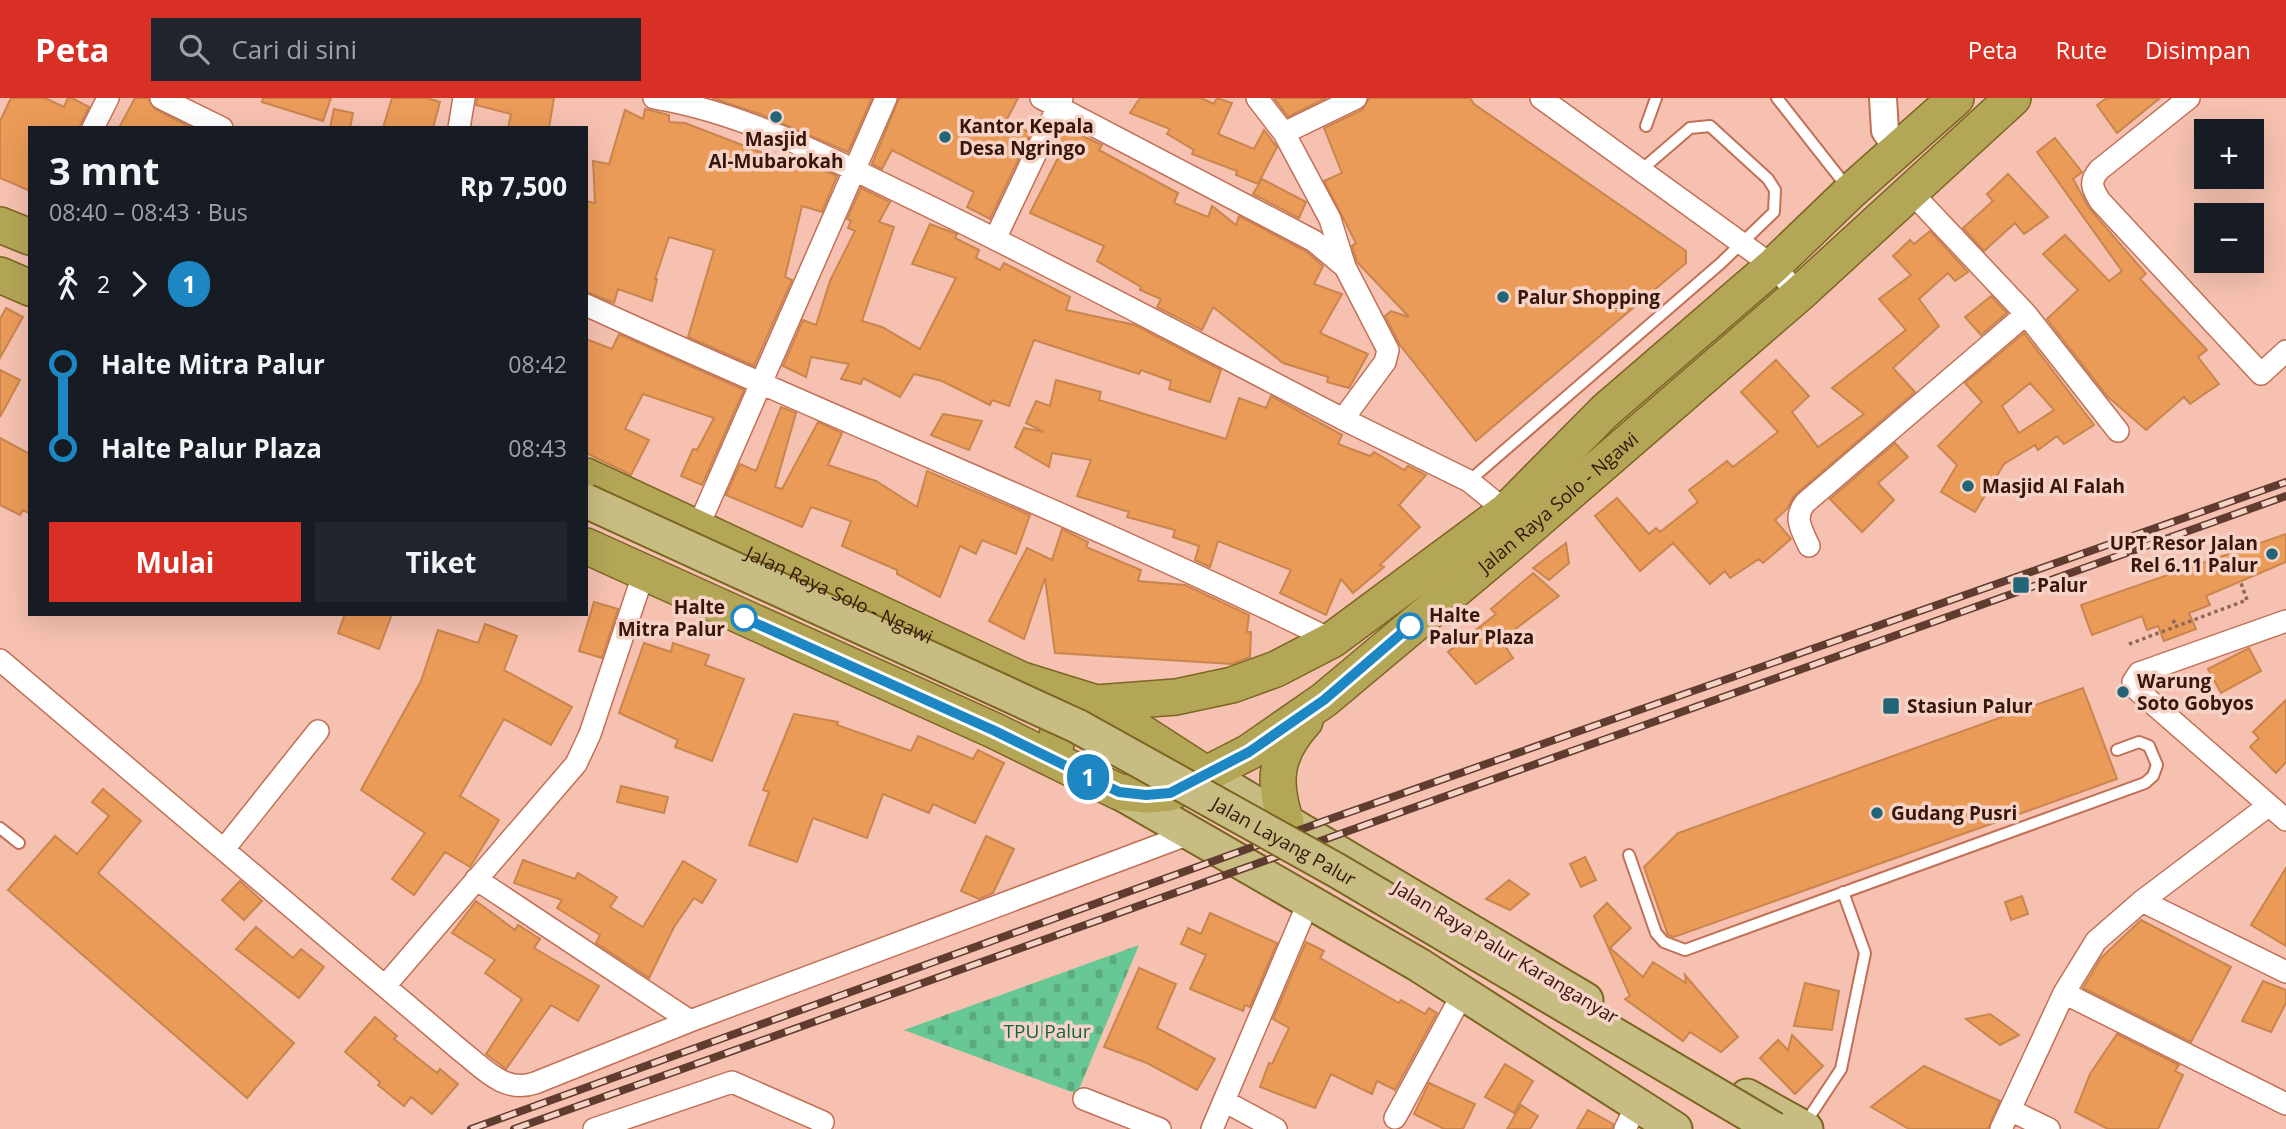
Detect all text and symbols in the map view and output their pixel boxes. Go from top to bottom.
search box [151,18,641,81]
text: Peta [35,27,109,72]
icon: search [175,30,213,68]
text: Cari di sini [231,31,357,67]
text: Peta [1968,33,2018,66]
text: Rute [2056,33,2107,66]
text: Disimpan [2145,33,2251,66]
marker: Masjid Al-Mubarokah [768,109,784,125]
place label: Kantor Kepala Desa Ngringo [959,113,1094,161]
map controls [2194,119,2264,273]
button: + [2194,119,2264,189]
place label: Masjid Al-Mubarokah [708,126,844,174]
marker: Kantor Kepala Desa Ngringo [937,129,953,145]
text: 3 mnt [49,144,159,196]
text: Rp 7,500 [460,168,567,204]
text: 08:40 – 08:43 · Bus [49,196,248,228]
button: − [2194,203,2264,273]
icon: walk [49,265,87,303]
icon: forward [120,265,158,303]
text: 1 [182,267,196,300]
text: 2 [97,268,110,300]
place label: Palur Shopping [1517,284,1660,310]
marker: Palur Shopping [1495,289,1511,305]
text: Halte Mitra Palur [101,346,325,382]
text: 08:42 [508,348,567,380]
street label: Jalan Raya Solo - Ngawi [1471,426,1644,580]
text: Halte Palur Plaza [101,430,322,466]
text: 08:43 [508,432,567,464]
place label: Masjid Al Falah [1982,473,2125,499]
marker: Masjid Al Falah [1960,478,1976,494]
button: Mulai [49,522,301,602]
button: Tiket [315,522,567,602]
place label: UPT Resor Jalan Rel 6.11 Palur [2110,530,2258,578]
street label: Jalan Raya Solo - Ngawi [740,539,937,650]
marker: UPT Resor Jalan Rel 6.11 Palur [2264,546,2280,562]
place label: Palur [2037,572,2088,598]
marker: Palur [2011,575,2031,595]
place label: Halte Mitra Palur [618,594,725,642]
place label: Halte Palur Plaza [1429,602,1534,650]
marker: Halte Mitra Palur [731,605,757,631]
marker: Halte Palur Plaza [1397,613,1423,639]
place label: Warung Soto Gobyos [2137,668,2254,716]
marker: Warung Soto Gobyos [2115,684,2131,700]
place label: Stasiun Palur [1907,693,2033,719]
marker: Stasiun Palur [1881,696,1901,716]
line badge: 1 [1065,754,1111,800]
text: 1 [1081,760,1095,793]
street label: Jalan Layang Palur [1205,790,1361,892]
place label: Gudang Pusri [1891,800,2017,826]
marker: Gudang Pusri [1869,805,1885,821]
street label: Jalan Raya Palur Karanganyar [1387,873,1624,1030]
park label: TPU Palur [1004,1018,1091,1044]

